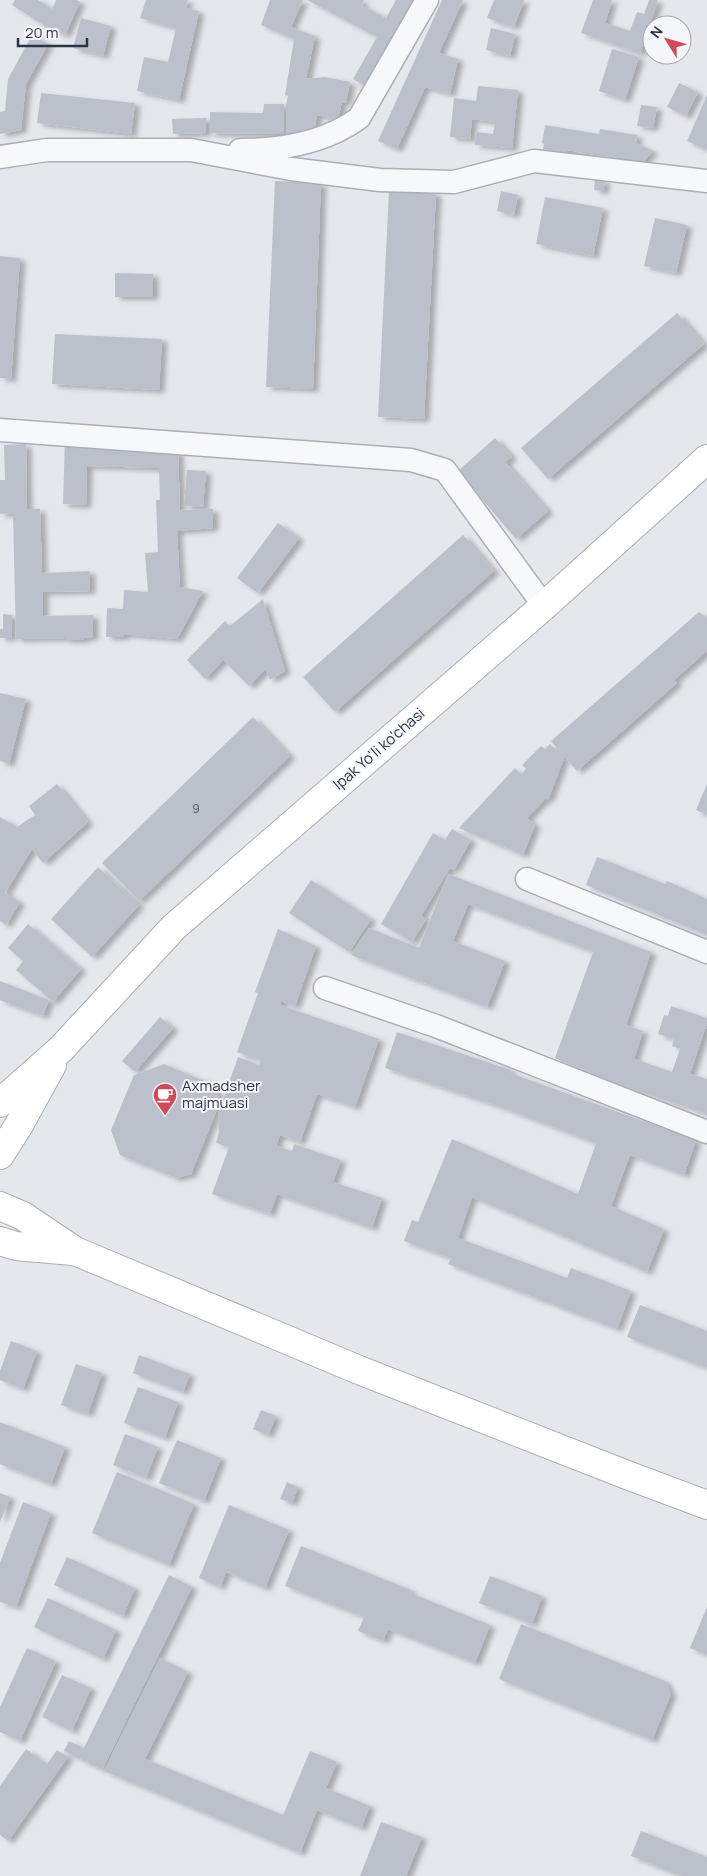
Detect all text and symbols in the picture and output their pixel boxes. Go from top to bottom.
scale bar [18,15,86,47]
north arrow [642,15,692,65]
text: 20 m [25,22,58,43]
text: N [646,22,667,42]
street label: Ipak Yo'li ko'chasi [328,703,429,794]
house number: 9 [192,800,200,817]
place label: Axmadsher majmuasi [182,1075,261,1113]
cafe icon: Axmadsher majmuasi [152,1082,178,1116]

